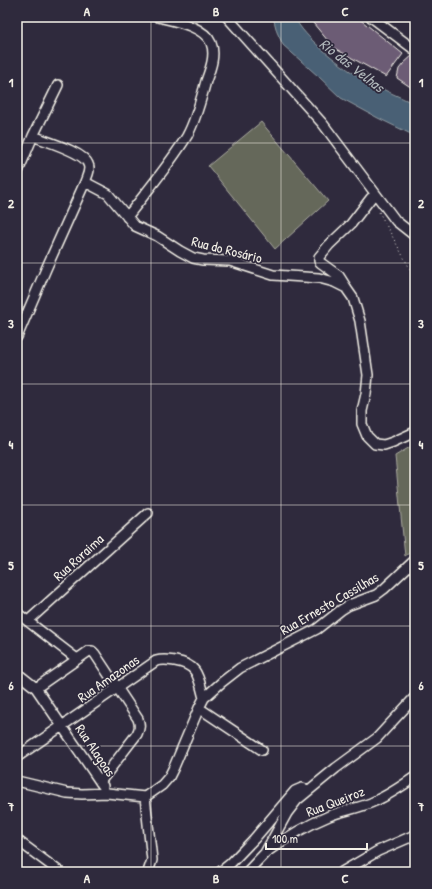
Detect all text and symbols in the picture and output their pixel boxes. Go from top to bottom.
text: A [84,2,91,20]
text: B [213,2,220,20]
text: C [341,2,349,20]
water label: Rio das Velhas [315,33,390,98]
text: 1 [9,73,14,91]
text: 1 [419,73,424,91]
text: 2 [8,194,15,212]
text: 2 [418,194,425,212]
street label: Rua do Rosário [190,231,265,267]
text: 3 [8,314,14,332]
text: 3 [418,314,424,332]
text: 4 [9,435,14,453]
text: 4 [419,435,424,453]
street label: Rua Roraima [49,529,108,585]
text: 5 [8,556,14,574]
text: 5 [418,556,424,574]
street label: Rua Ernesto Cassilhas [276,567,382,639]
street label: Rua Amazonas [73,650,143,706]
text: 6 [8,676,14,694]
text: 6 [418,676,424,694]
street label: Rua Alagoas [71,720,121,781]
street label: Rua Queiroz [303,781,367,821]
text: 7 [7,797,15,815]
text: 7 [417,797,425,815]
scale bar [266,825,367,851]
text: 100 m [272,830,298,847]
text: A [84,869,91,887]
text: B [213,869,220,887]
text: C [341,869,349,887]

